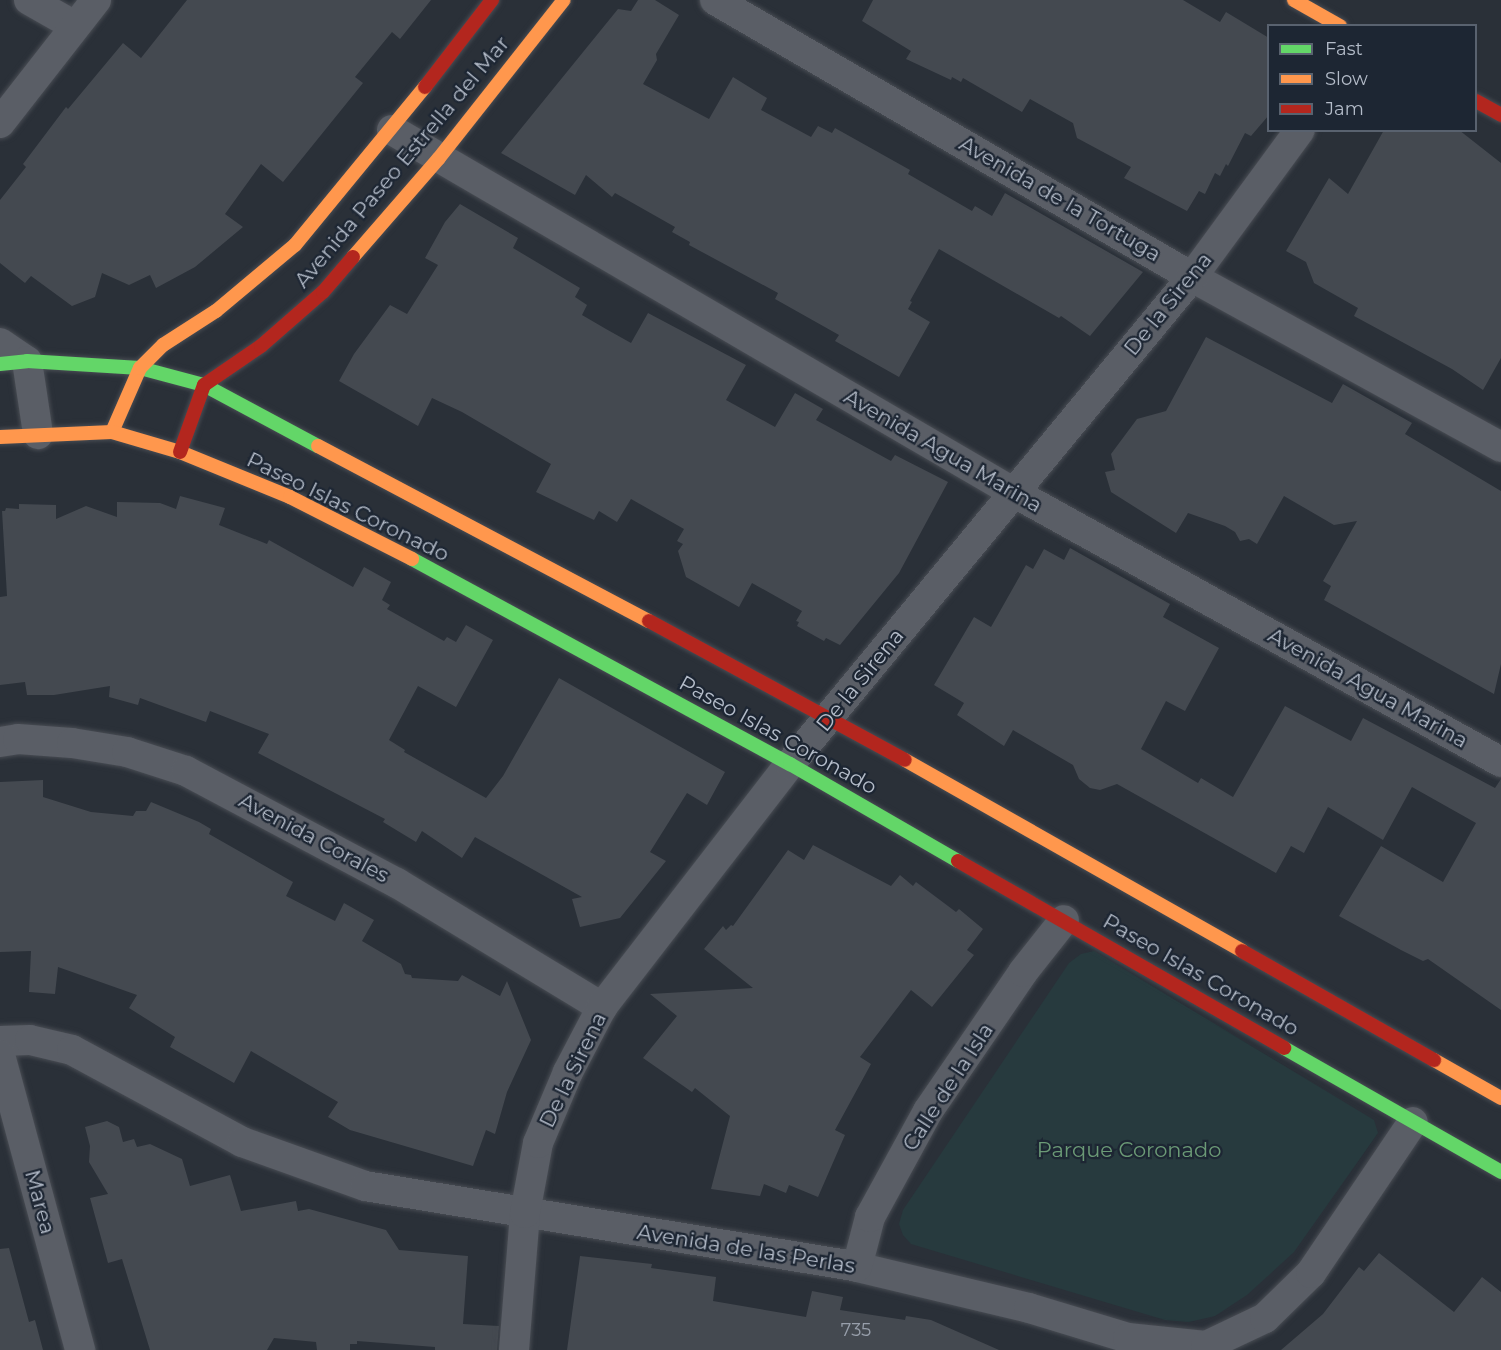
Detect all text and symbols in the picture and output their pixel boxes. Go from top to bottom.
legend [1267,24,1477,132]
street label: Avenida Paseo Estrella del Mar [289,31,515,293]
text: Fast [1325,38,1363,60]
text: Slow [1325,68,1368,90]
text: Jam [1325,98,1364,120]
street label: Avenida de la Tortuga [955,131,1165,267]
street label: De la Sirena [1119,247,1217,361]
street label: Avenida Agua Marina [839,384,1047,518]
street label: Paseo Islas Coronado [243,447,453,567]
street label: De la Sirena [811,623,909,737]
street label: Avenida Agua Marina [1264,623,1472,753]
street label: Paseo Islas Coronado [675,670,881,800]
street label: Avenida Corales [235,788,393,888]
street label: Paseo Islas Coronado [1099,909,1303,1041]
street label: De la Sirena [534,1008,612,1132]
street label: Calle de la Isla [897,1018,999,1156]
park label: Parque Coronado [1037,1137,1221,1163]
street label: Marea [19,1167,61,1237]
street label: Avenida de las Perlas [635,1219,857,1279]
house number: 735 [841,1319,871,1341]

